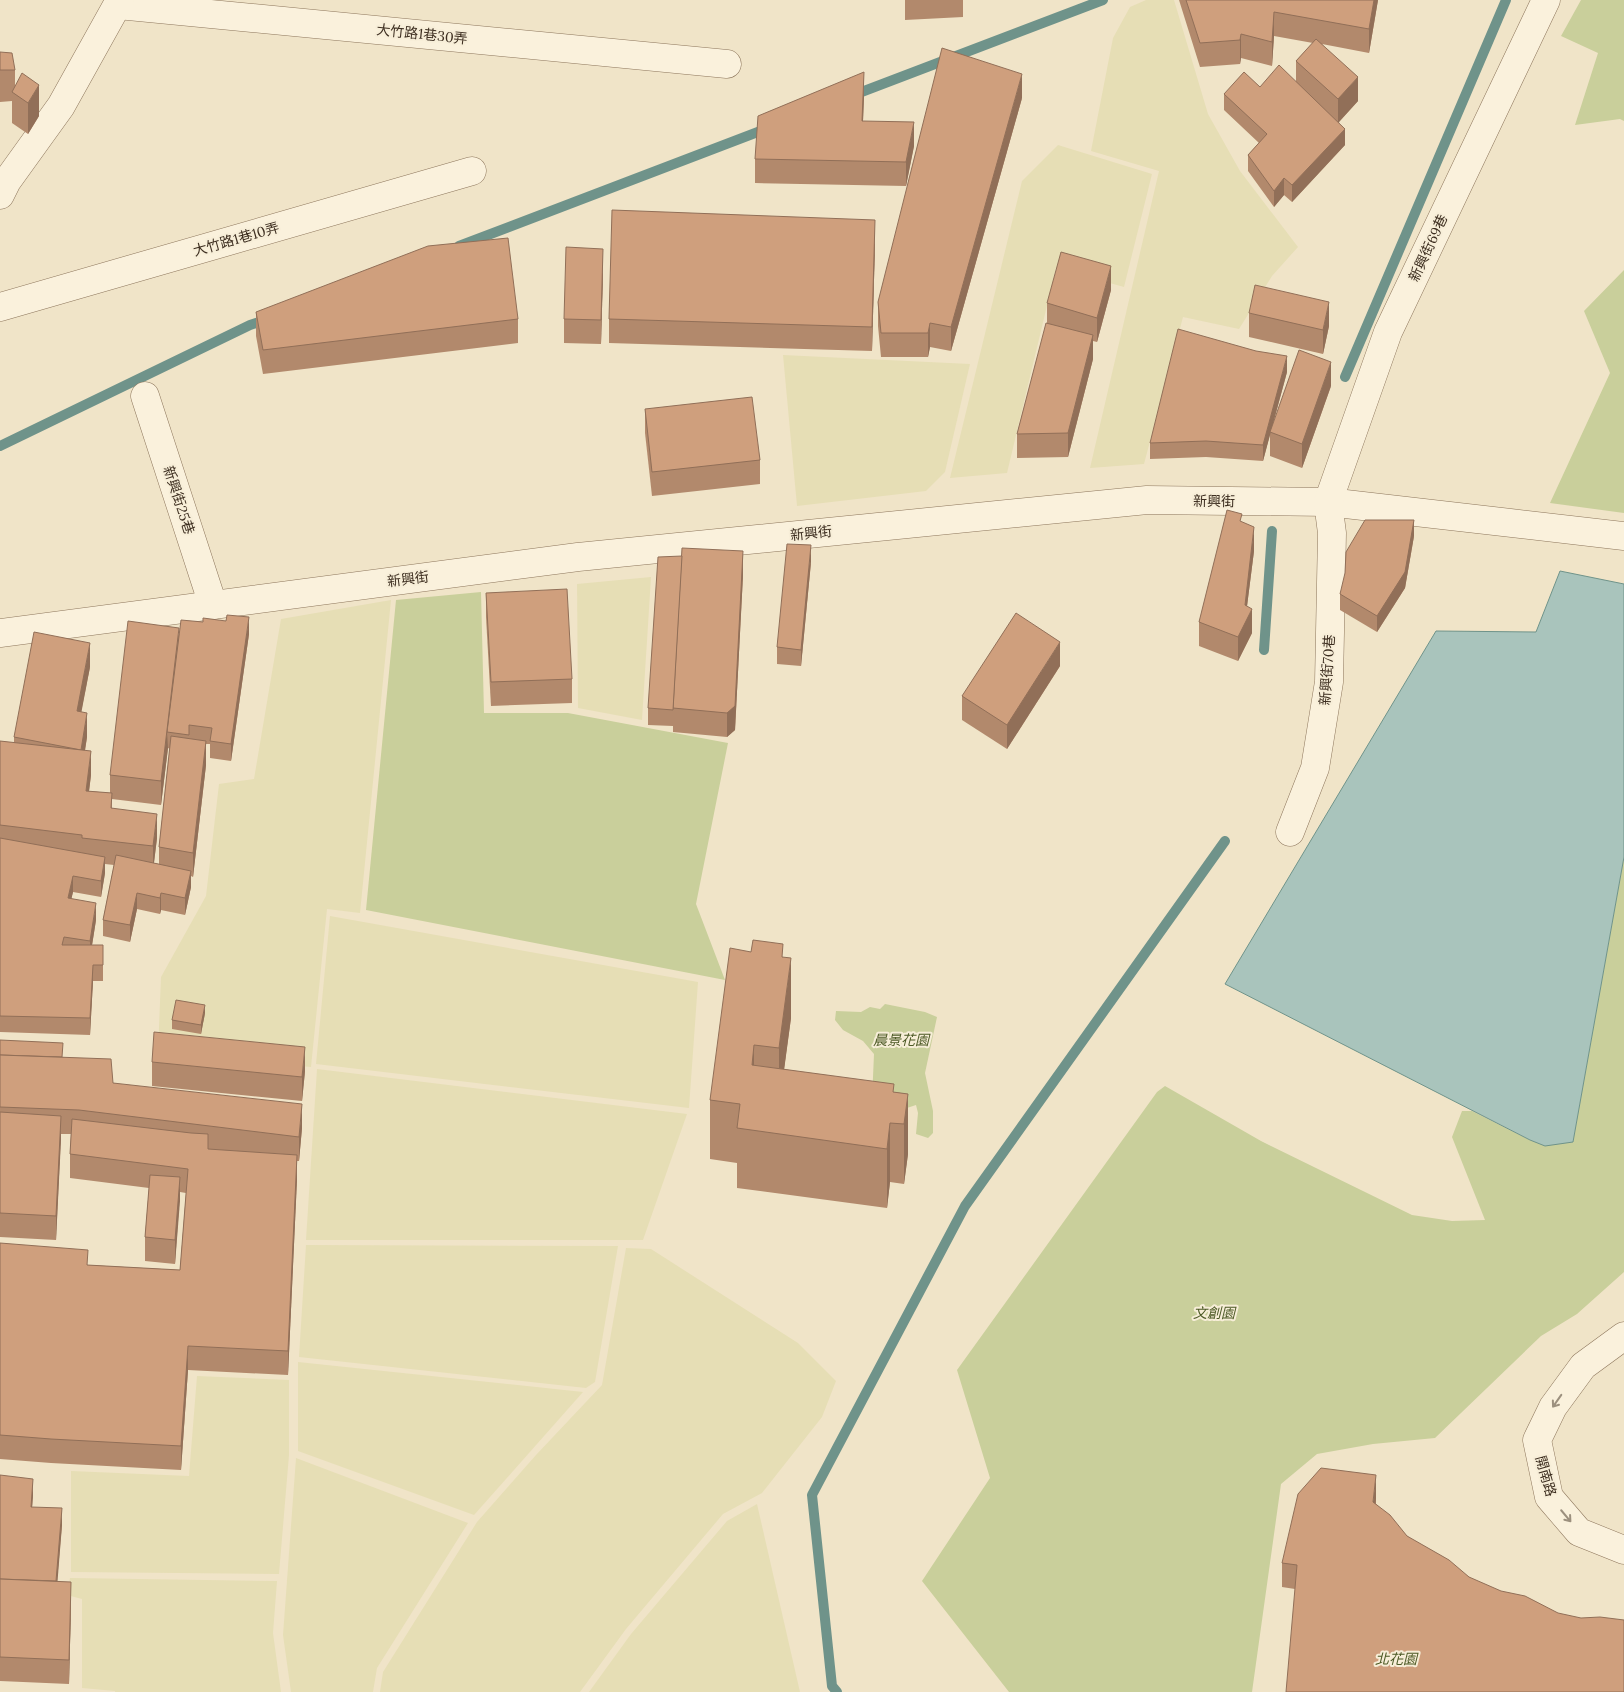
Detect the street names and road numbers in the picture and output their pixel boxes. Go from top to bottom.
street label: 大竹路1巷30弄 [376,20,468,48]
street label: 新興街69巷 [1405,211,1451,285]
street label: 大竹路1巷10弄 [191,218,281,260]
street label: 新興街25巷 [159,463,199,537]
street label: 新興街 [1193,492,1235,510]
street label: 新興街 [789,522,833,544]
street label: 新興街 [386,568,430,590]
street label: 新興街70巷 [1316,634,1338,706]
street label: 開南路 [1532,1453,1560,1499]

